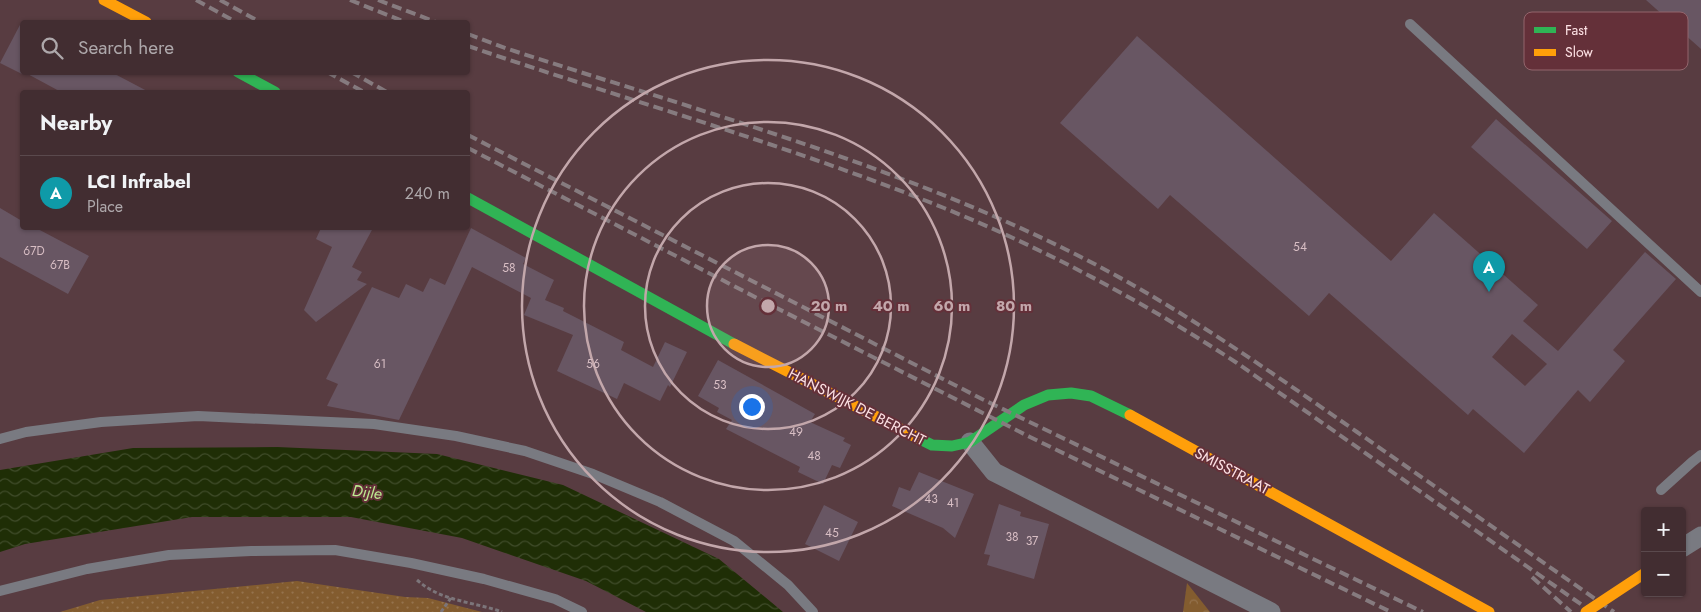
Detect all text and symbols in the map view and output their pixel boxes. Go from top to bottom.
legend [1524,12,1688,70]
search box [20,20,470,75]
text: Fast [1565,20,1588,40]
icon: search [38,34,66,62]
text: Search here [78,34,174,61]
text: Slow [1565,42,1593,62]
text: Nearby [40,108,112,138]
text: LCI Infrabel [87,168,191,195]
text: A [50,182,62,205]
text: 240 m [405,182,450,205]
text: Place [87,195,123,218]
house number: 54 [1293,238,1307,256]
house number: 67D [23,242,45,260]
pin: A [1473,251,1505,292]
house number: 67B [50,256,70,274]
house number: 58 [502,259,516,277]
text: 20 m [811,295,847,317]
text: 40 m [872,295,910,317]
text: 60 m [934,295,970,317]
text: 80 m [996,295,1032,317]
centre of rings [759,297,777,315]
house number: 61 [374,355,386,373]
house number: 56 [586,355,600,373]
street label: HANSWIJK DE BERCHT [784,363,930,451]
house number: 53 [713,376,727,394]
your location [739,394,765,420]
house number: 49 [789,423,803,441]
street label: SMISSTRAAT [1191,442,1273,500]
house number: 48 [807,447,821,465]
water label: Dijle [351,479,383,505]
house number: 43 [924,490,938,508]
house number: 41 [947,494,959,512]
map controls [1641,507,1686,597]
button: + [1641,507,1686,552]
house number: 45 [825,524,839,542]
house number: 38 [1005,528,1019,546]
house number: 37 [1026,532,1039,550]
button: − [1641,552,1686,597]

